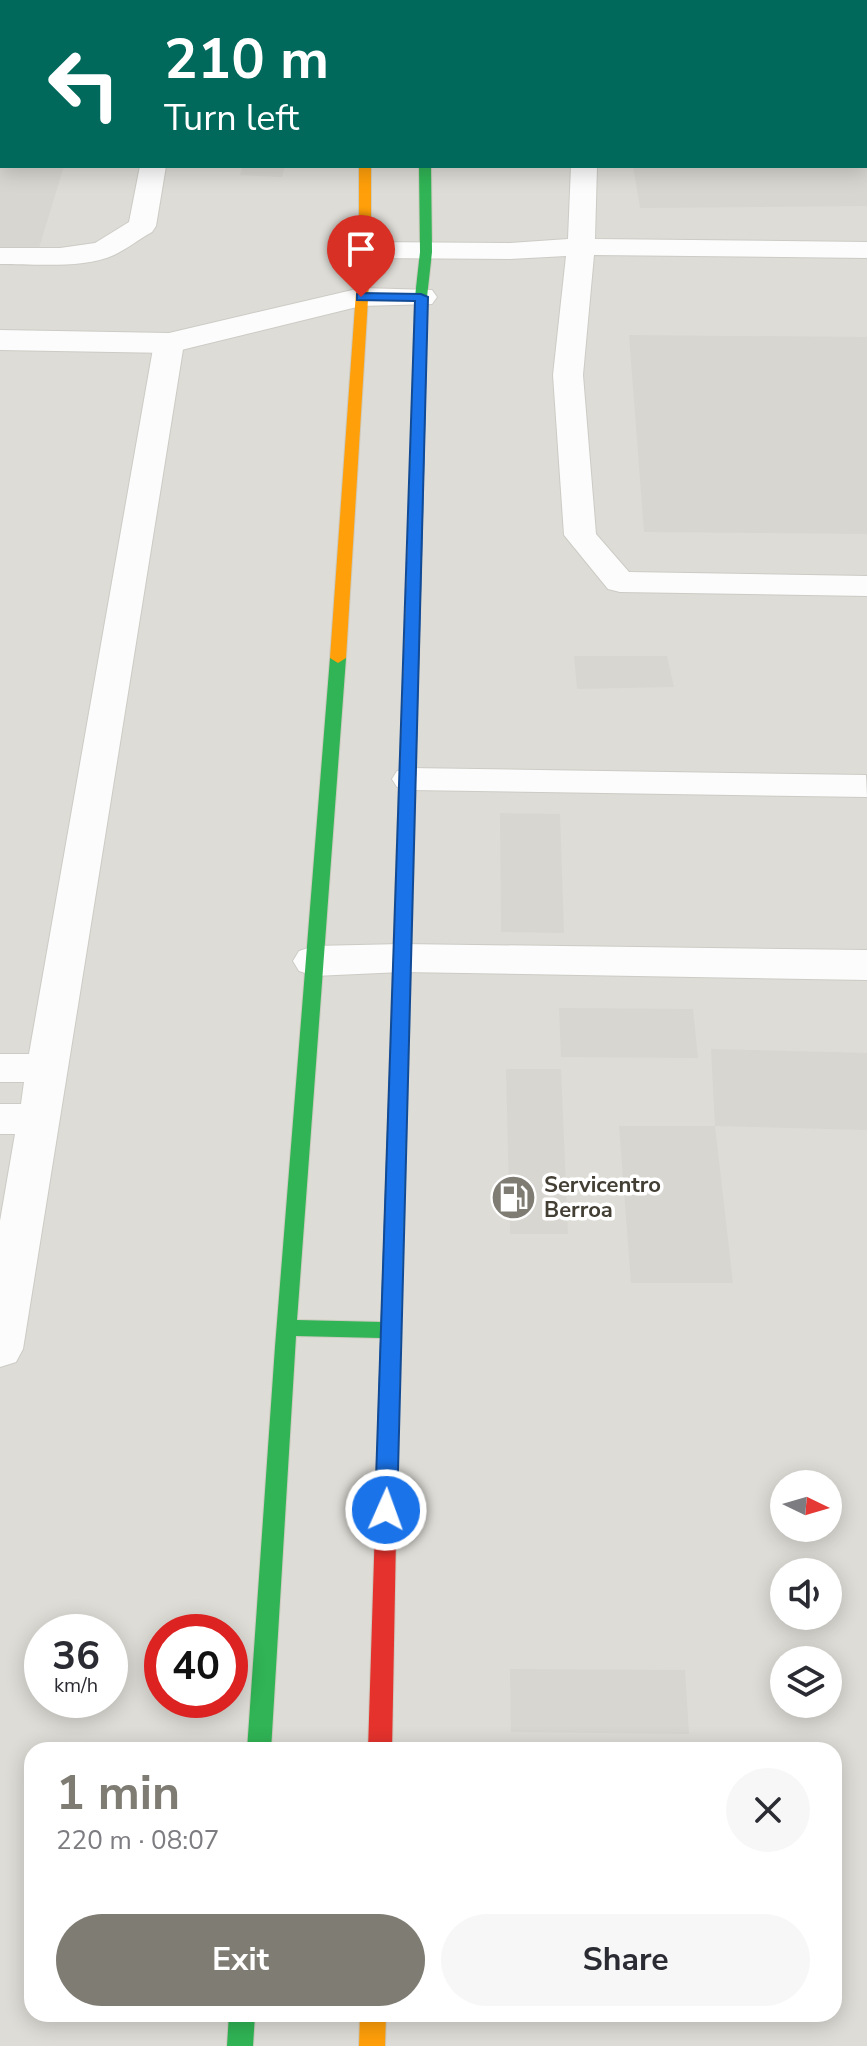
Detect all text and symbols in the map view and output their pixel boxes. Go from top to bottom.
text: 210 m [164,21,329,98]
icon: left [32,32,136,136]
text: Turn left [164,94,299,143]
pin [327,215,395,297]
icon: arrive [339,227,383,271]
place label: Servicentro Berroa [544,1170,661,1225]
fuel station icon: Servicentro Berroa [489,1174,537,1222]
position arrow [344,1468,428,1552]
north arrow [770,1470,842,1542]
map controls [770,1470,842,1718]
button: sound [770,1558,842,1630]
speed limit sign: 40 [144,1614,248,1718]
text: 36 [52,1629,100,1683]
button: layers [770,1646,842,1718]
text: km/h [54,1672,98,1699]
text: 1 min [56,1760,180,1826]
button: close [726,1768,810,1852]
text: 220 m · 08:07 [56,1823,219,1858]
button: Exit [56,1914,425,2006]
button: Share [441,1914,810,2006]

